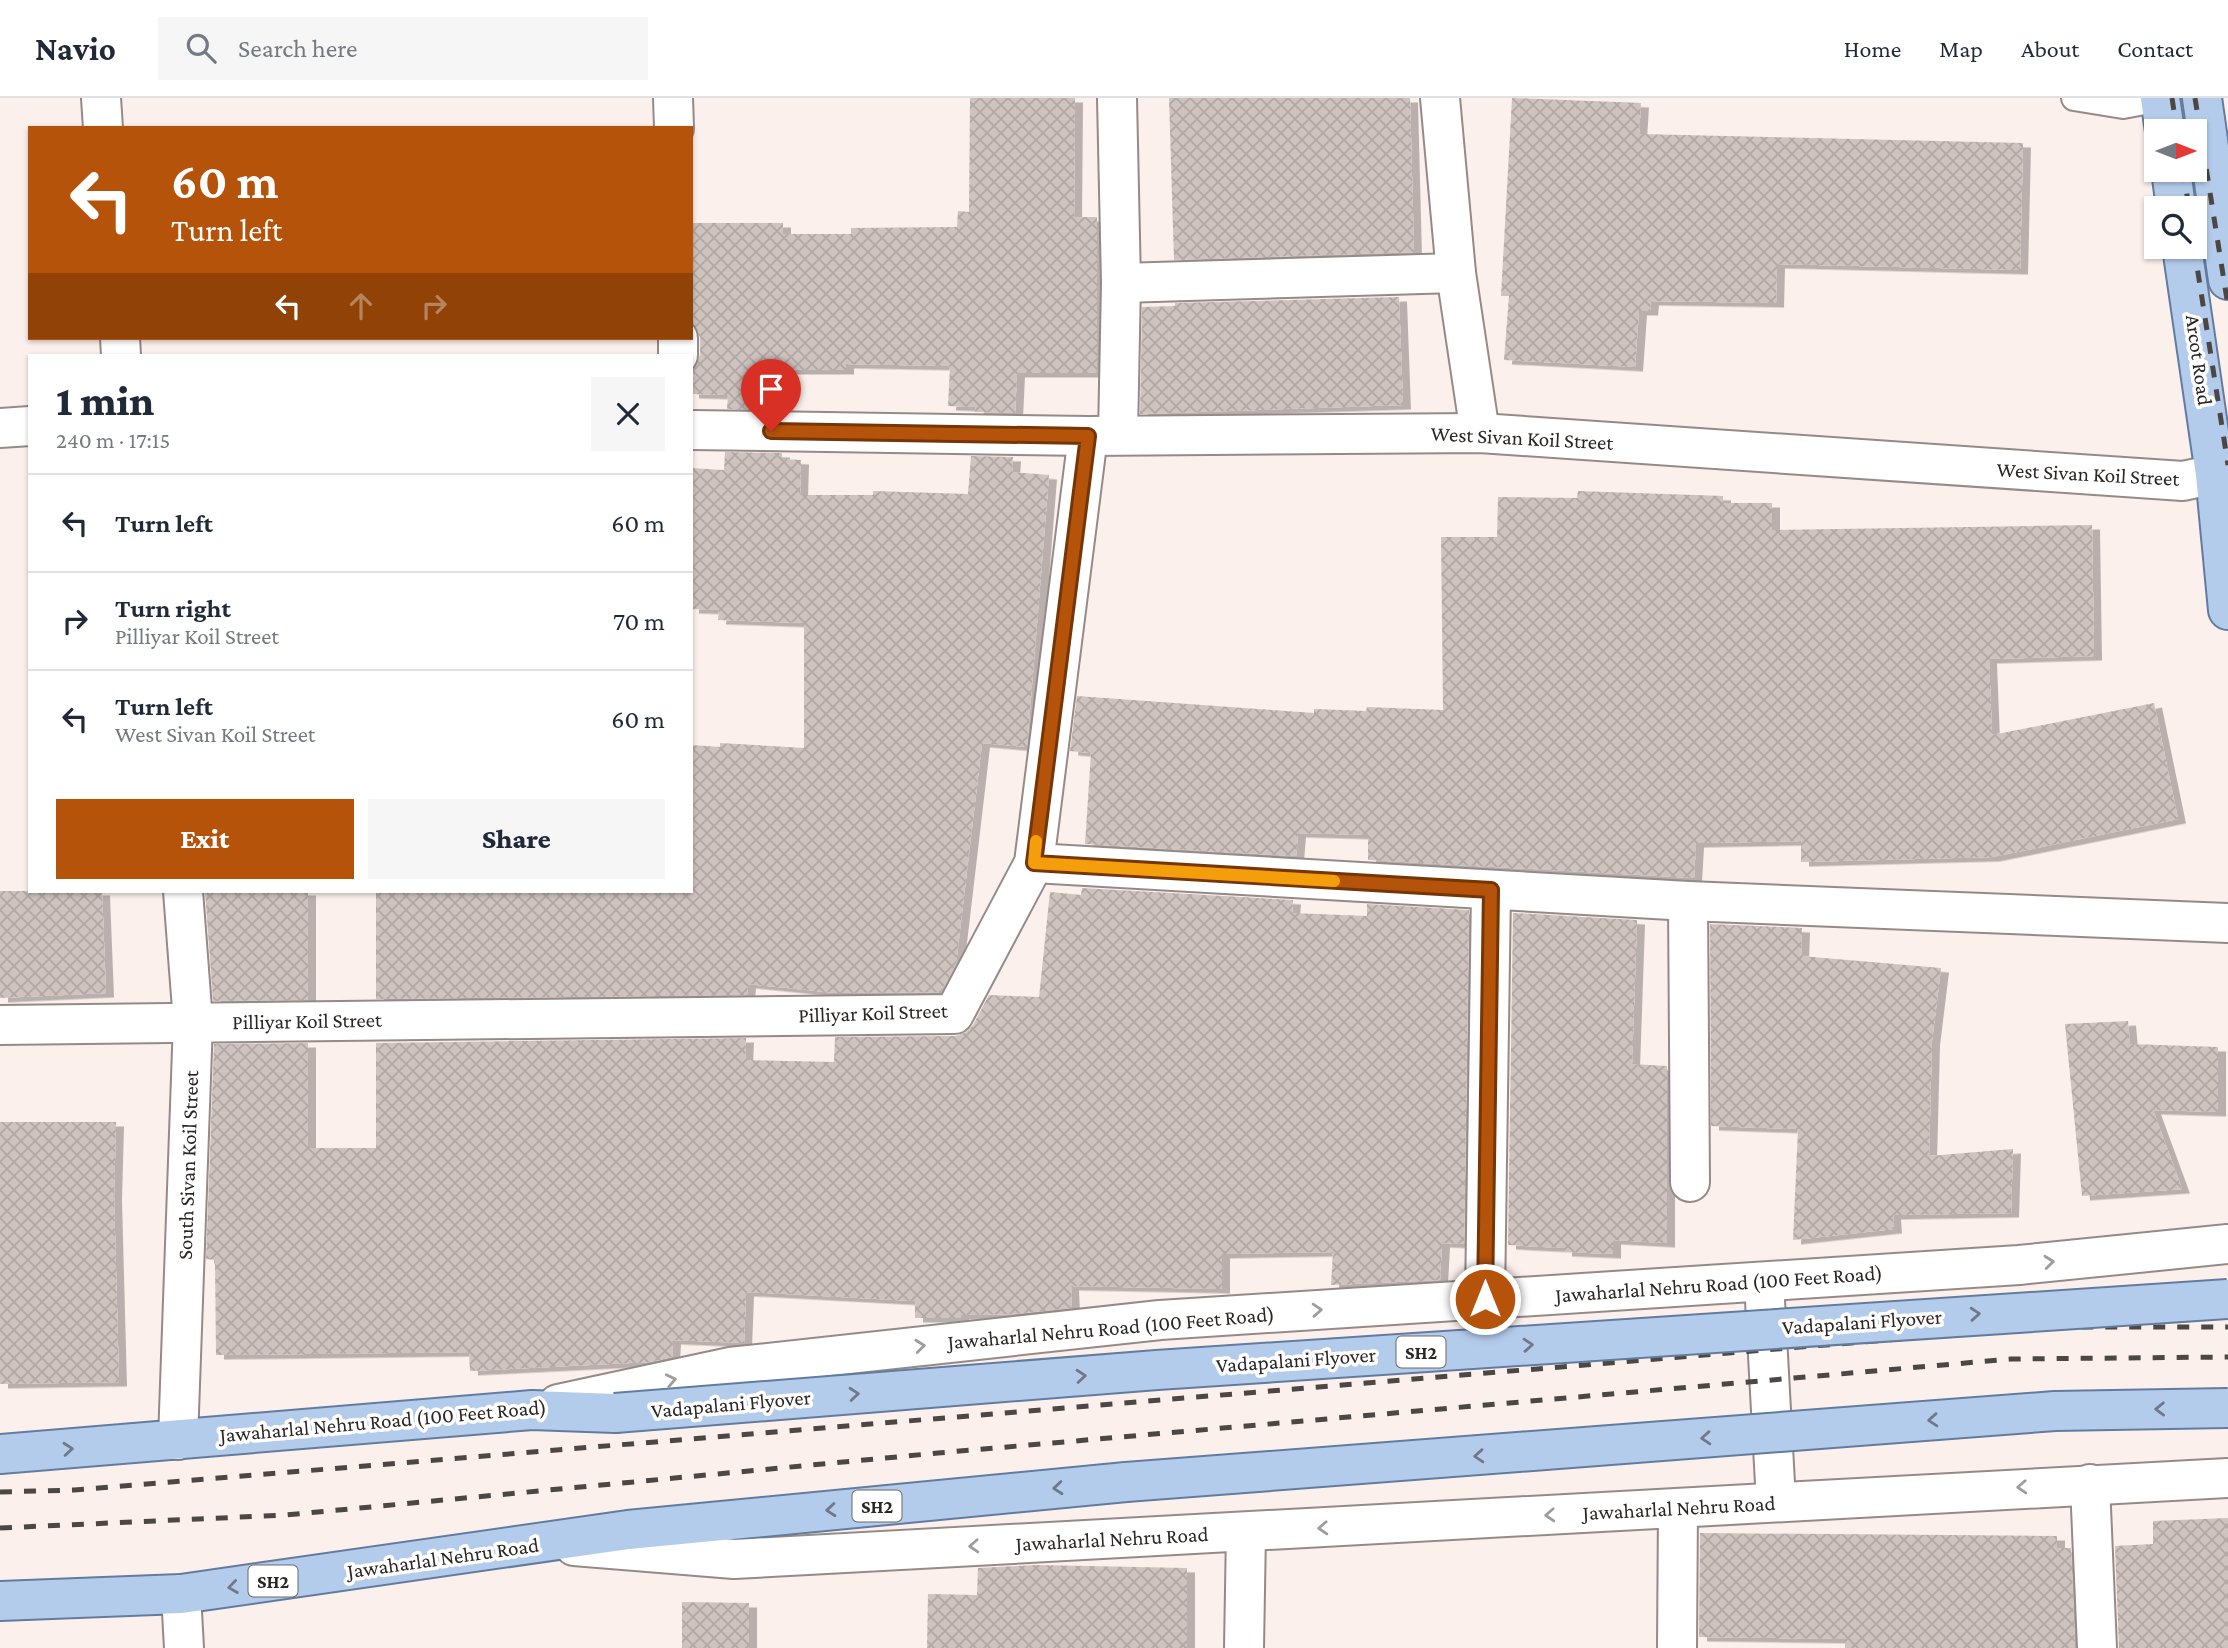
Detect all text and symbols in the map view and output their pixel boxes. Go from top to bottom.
search box [158,17,648,80]
icon: search [182,29,220,67]
text: Navio [35,30,116,67]
text: Search here [238,34,357,63]
text: Home [1844,35,1901,62]
text: Map [1939,35,1983,62]
text: About [2021,35,2079,62]
text: Contact [2117,35,2193,62]
north arrow [2144,119,2207,182]
map controls [2144,119,2207,259]
icon: left [56,154,147,245]
text: 60 m [171,154,278,209]
button: search [2144,196,2207,259]
text: Turn left [171,212,282,248]
icon: left [269,287,307,325]
icon: ahead [342,287,380,325]
icon: right [415,287,453,325]
street label: Arcot Road [2181,313,2217,407]
pin [741,359,801,431]
icon: arrive [752,370,790,408]
text: 1 min [56,377,154,424]
button: close [591,377,665,451]
street label: West Sivan Koil Street [1430,421,1615,455]
text: 240 m · 17:15 [56,427,170,453]
street label: West Sivan Koil Street [1996,457,2181,491]
icon: left [56,504,94,542]
text: Turn left [115,509,213,538]
text: 60 m [611,509,665,538]
text: Turn right [115,594,231,623]
icon: right [56,602,94,640]
text: 70 m [613,607,665,636]
text: Pilliyar Koil Street [115,623,279,649]
text: Turn left [115,692,213,721]
icon: left [56,700,94,738]
text: 60 m [611,705,665,734]
text: West Sivan Koil Street [115,721,315,747]
button: Exit [56,799,354,879]
button: Share [368,799,665,879]
street label: Pilliyar Koil Street [798,998,949,1028]
street label: Pilliyar Koil Street [232,1008,383,1034]
street label: South Sivan Koil Street [173,1069,203,1260]
one-way arrow [2044,1255,2055,1270]
street label: Jawaharlal Nehru Road (100 Feet Road) [1552,1261,1884,1308]
position arrow [1448,1262,1522,1336]
street label: Jawaharlal Nehru Road (100 Feet Road) [944,1302,1276,1354]
one-way arrow [1312,1302,1323,1317]
street label: Vadapalani Flyover [1781,1304,1943,1340]
one-way arrow [1970,1307,1981,1322]
road number: SH2 [1396,1336,1446,1368]
one-way arrow [1523,1337,1534,1352]
one-way arrow [915,1339,926,1354]
street label: Vadapalani Flyover [1215,1342,1377,1378]
one-way arrow [1076,1369,1087,1384]
one-way arrow [665,1373,677,1388]
street label: Vadapalani Flyover [650,1385,812,1423]
one-way arrow [849,1387,860,1402]
street label: Jawaharlal Nehru Road (100 Feet Road) [216,1395,548,1447]
one-way arrow [2154,1402,2165,1417]
one-way arrow [1927,1412,1938,1427]
one-way arrow [1700,1430,1711,1445]
one-way arrow [63,1442,74,1457]
one-way arrow [1473,1448,1484,1463]
one-way arrow [2016,1479,2027,1494]
one-way arrow [1052,1481,1064,1496]
road number: SH2 [852,1490,902,1522]
street label: Jawaharlal Nehru Road [1580,1491,1776,1525]
one-way arrow [826,1502,837,1517]
one-way arrow [1545,1507,1556,1522]
one-way arrow [1318,1520,1329,1535]
street label: Jawaharlal Nehru Road [1013,1522,1209,1556]
street label: Jawaharlal Nehru Road [344,1533,540,1584]
one-way arrow [968,1539,979,1554]
road number: SH2 [248,1566,298,1596]
one-way arrow [228,1579,239,1594]

